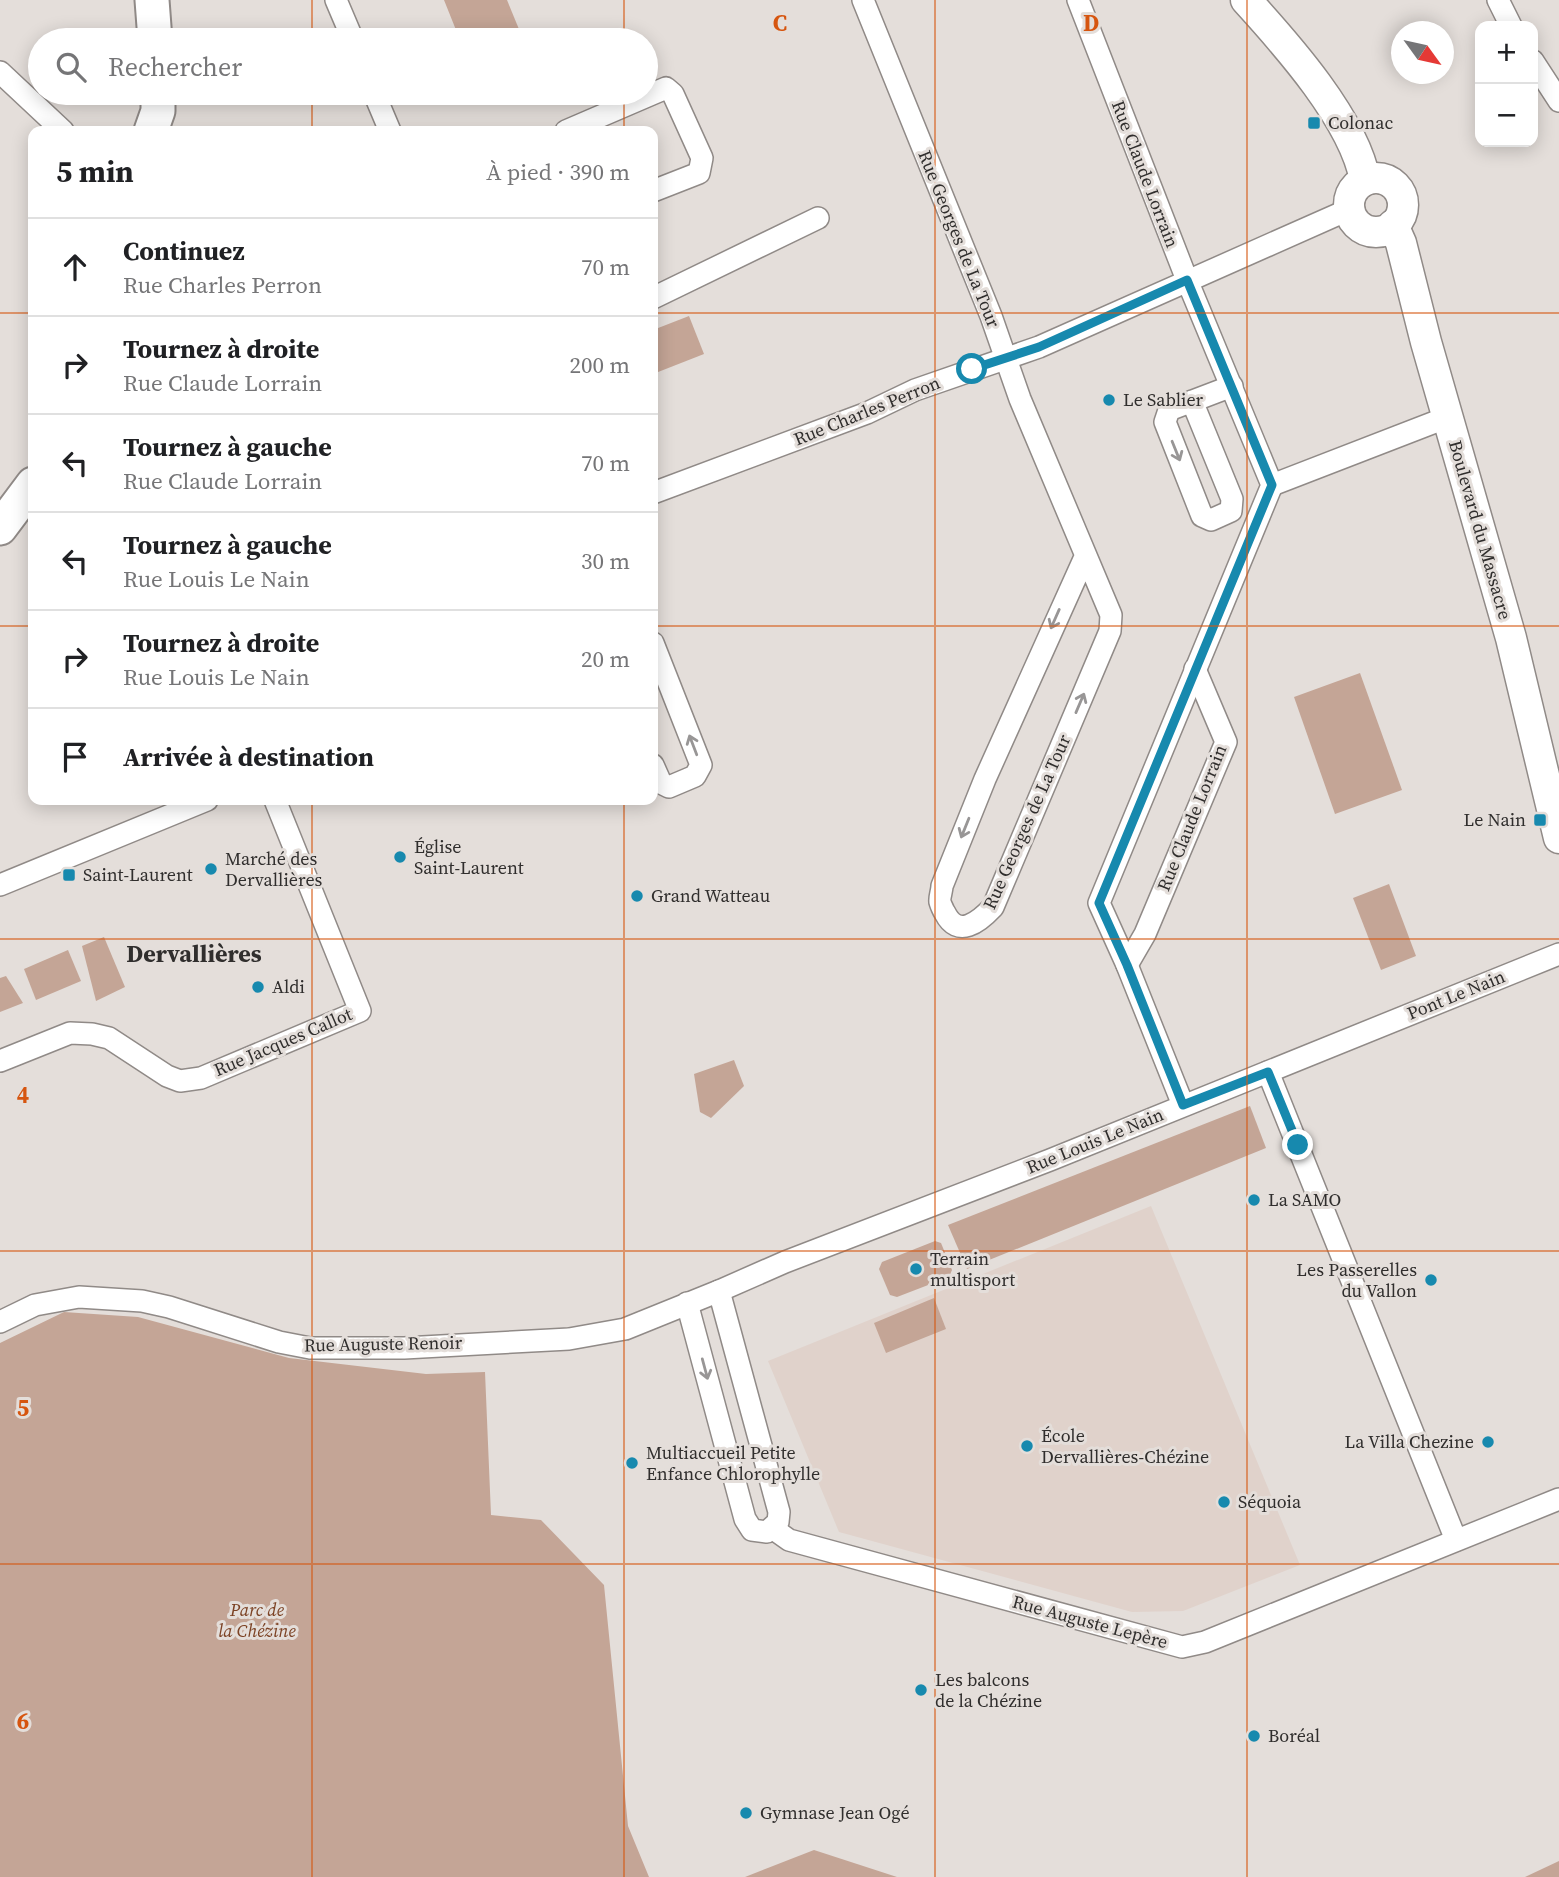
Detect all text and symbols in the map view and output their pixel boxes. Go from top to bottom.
text: C [773,7,787,39]
text: D [1083,7,1099,39]
north arrow [1391,21,1454,84]
map controls [1475,21,1538,147]
button: + [1475,21,1538,84]
search box [28,28,658,105]
icon: search [52,48,90,86]
text: Rechercher [108,49,242,85]
button: − [1475,84,1538,147]
street label: Rue Claude Lorrain [1106,97,1185,251]
place label: Colonac [1328,110,1393,135]
marker: Colonac [1306,115,1322,131]
street label: Rue Georges de La Tour [912,146,1007,331]
text: 5 min [56,151,134,192]
text: À pied · 390 m [486,156,630,188]
text: Continuez [123,233,244,269]
icon: ahead [56,248,94,286]
text: 70 m [581,251,630,283]
text: Rue Charles Perron [123,269,322,301]
text: Tournez à droite [123,331,319,367]
icon: right [56,346,94,384]
text: 200 m [569,349,630,381]
route start [956,353,987,384]
text: Rue Claude Lorrain [123,367,322,399]
street label: Rue Charles Perron [790,370,944,451]
place label: Le Sablier [1123,387,1204,412]
marker: Le Sablier [1101,392,1117,408]
text: Tournez à gauche [123,429,332,465]
street label: Boulevard du Massacre [1443,437,1518,622]
one-way arrow [1171,439,1184,461]
icon: left [56,444,94,482]
text: 70 m [581,447,630,479]
text: Rue Claude Lorrain [123,465,322,497]
text: Tournez à gauche [123,527,332,563]
icon: left [56,542,94,580]
text: 30 m [581,545,630,577]
text: Rue Louis Le Nain [123,563,310,595]
one-way arrow [1048,607,1061,629]
text: Tournez à droite [123,625,319,661]
icon: right [56,640,94,678]
text: 20 m [581,643,630,675]
text: Rue Louis Le Nain [123,661,310,693]
one-way arrow [1074,692,1087,714]
street label: Rue Georges de La Tour [977,730,1077,913]
one-way arrow [686,734,698,756]
icon: arrive [56,738,94,776]
text: Arrivée à destination [123,739,374,775]
street label: Rue Claude Lorrain [1151,741,1232,895]
place label: Le Nain [1463,807,1526,832]
marker: Le Nain [1532,812,1548,828]
one-way arrow [958,816,971,838]
place label: Église Saint-Laurent [414,834,524,880]
place label: Marché des Dervallières [225,846,323,892]
marker: Église Saint-Laurent [392,849,408,865]
marker: Marché des Dervallières [203,861,219,877]
place label: Saint-Laurent [83,862,193,887]
marker: Saint-Laurent [61,867,77,883]
place label: Grand Watteau [651,883,770,908]
marker: Grand Watteau [629,888,645,904]
district label: Dervallières [126,937,262,970]
street label: Pont Le Nain [1403,964,1509,1026]
place label: Aldi [272,974,305,999]
marker: Aldi [250,979,266,995]
street label: Rue Jacques Callot [210,1001,356,1082]
text: 4 [17,1079,29,1111]
street label: Rue Louis Le Nain [1022,1102,1167,1179]
route end [1282,1129,1313,1160]
place label: La SAMO [1268,1187,1341,1212]
marker: La SAMO [1246,1192,1262,1208]
place label: Terrain multisport [930,1246,1015,1292]
place label: Les Passerelles du Vallon [1296,1257,1417,1303]
marker: Terrain multisport [908,1261,924,1277]
marker: Les Passerelles du Vallon [1423,1272,1439,1288]
street label: Rue Auguste Renoir [304,1330,463,1357]
one-way arrow [699,1357,712,1380]
text: 5 [17,1392,29,1424]
place label: École Dervallières-Chézine [1041,1423,1209,1469]
place label: La Villa Chezine [1345,1429,1474,1454]
marker: La Villa Chezine [1480,1434,1496,1450]
marker: École Dervallières-Chézine [1019,1438,1035,1454]
place label: Multiaccueil Petite Enfance Chlorophylle [646,1440,820,1486]
marker: Multiaccueil Petite Enfance Chlorophylle [624,1455,640,1471]
place label: Séquoia [1238,1489,1302,1514]
marker: Séquoia [1216,1494,1232,1510]
street label: Rue Auguste Lepère [1010,1589,1171,1654]
park label: Parc de la Chézine [218,1597,297,1643]
place label: Les balcons de la Chézine [935,1667,1042,1713]
marker: Les balcons de la Chézine [913,1682,929,1698]
text: 6 [17,1705,29,1737]
place label: Boréal [1268,1723,1320,1748]
marker: Boréal [1246,1728,1262,1744]
place label: Gymnase Jean Ogé [760,1800,910,1825]
marker: Gymnase Jean Ogé [738,1805,754,1821]

